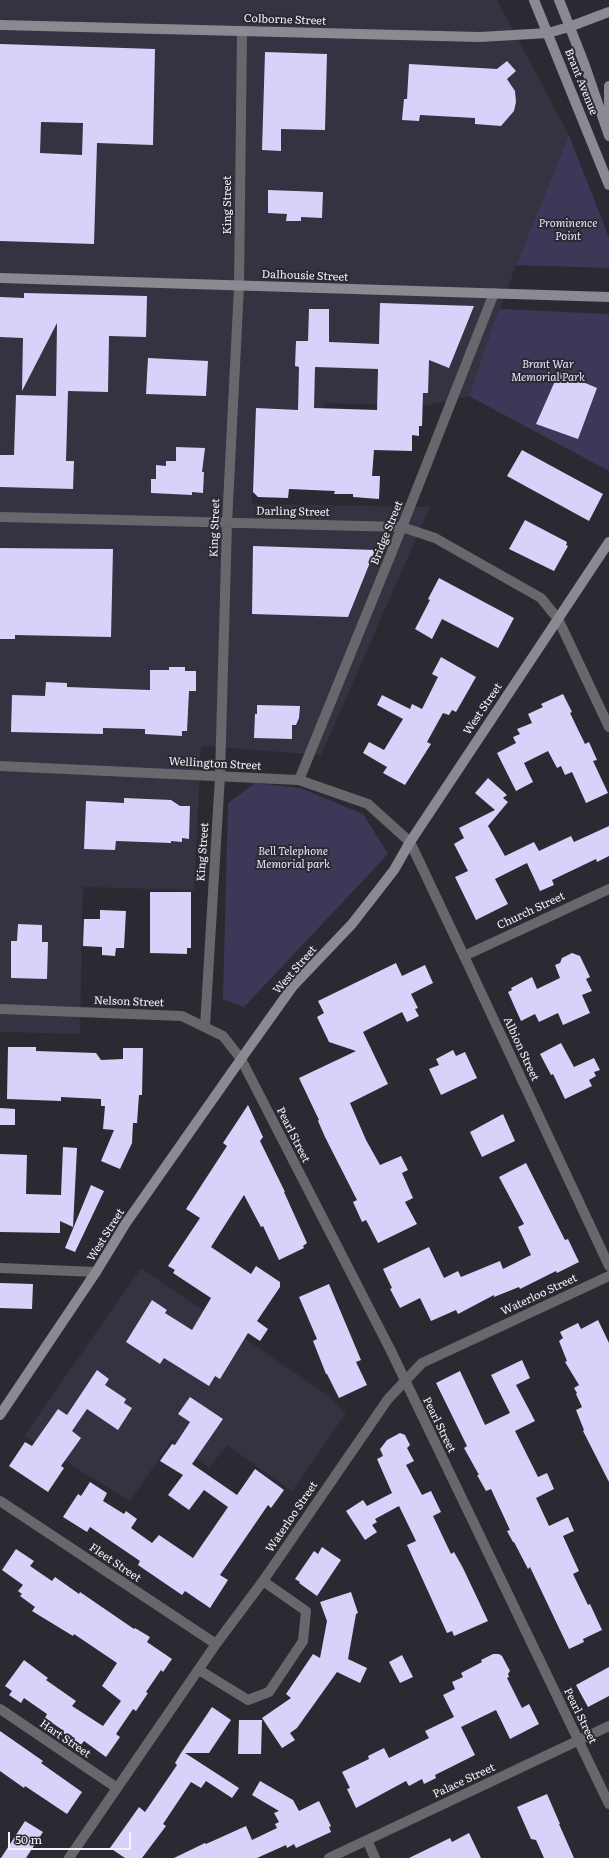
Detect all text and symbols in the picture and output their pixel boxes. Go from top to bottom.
street label: Colborne Street [244,12,326,28]
street label: Brant Avenue [562,47,600,117]
street label: King Street [221,175,235,235]
park label: Prominence Point [539,217,597,243]
street label: Dalhousie Street [261,268,349,284]
park label: Brant War Memorial Park [511,358,585,384]
street label: King Street [207,498,223,558]
street label: Bridge Street [368,499,406,567]
street label: Darling Street [256,505,330,519]
street label: West Street [461,681,505,737]
street label: Wellington Street [168,755,262,773]
street label: King Street [194,822,212,882]
park label: Bell Telephone Memorial park [256,845,330,871]
street label: Church Street [495,890,567,932]
street label: West Street [270,943,320,997]
street label: Nelson Street [94,994,164,1010]
street label: Albion Street [500,1015,542,1083]
street label: Pearl Street [273,1105,313,1165]
street label: West Street [85,1206,127,1264]
street label: Waterloo Street [499,1272,579,1318]
street label: Pearl Street [420,1395,458,1455]
street label: Waterloo Street [263,1479,321,1555]
street label: Fleet Street [87,1541,143,1585]
street label: Pearl Street [561,1686,599,1746]
street label: Hart Street [37,1717,93,1761]
street label: Palace Street [431,1761,497,1801]
scale bar [10,1824,133,1850]
text: 50 m [15,1830,42,1848]

